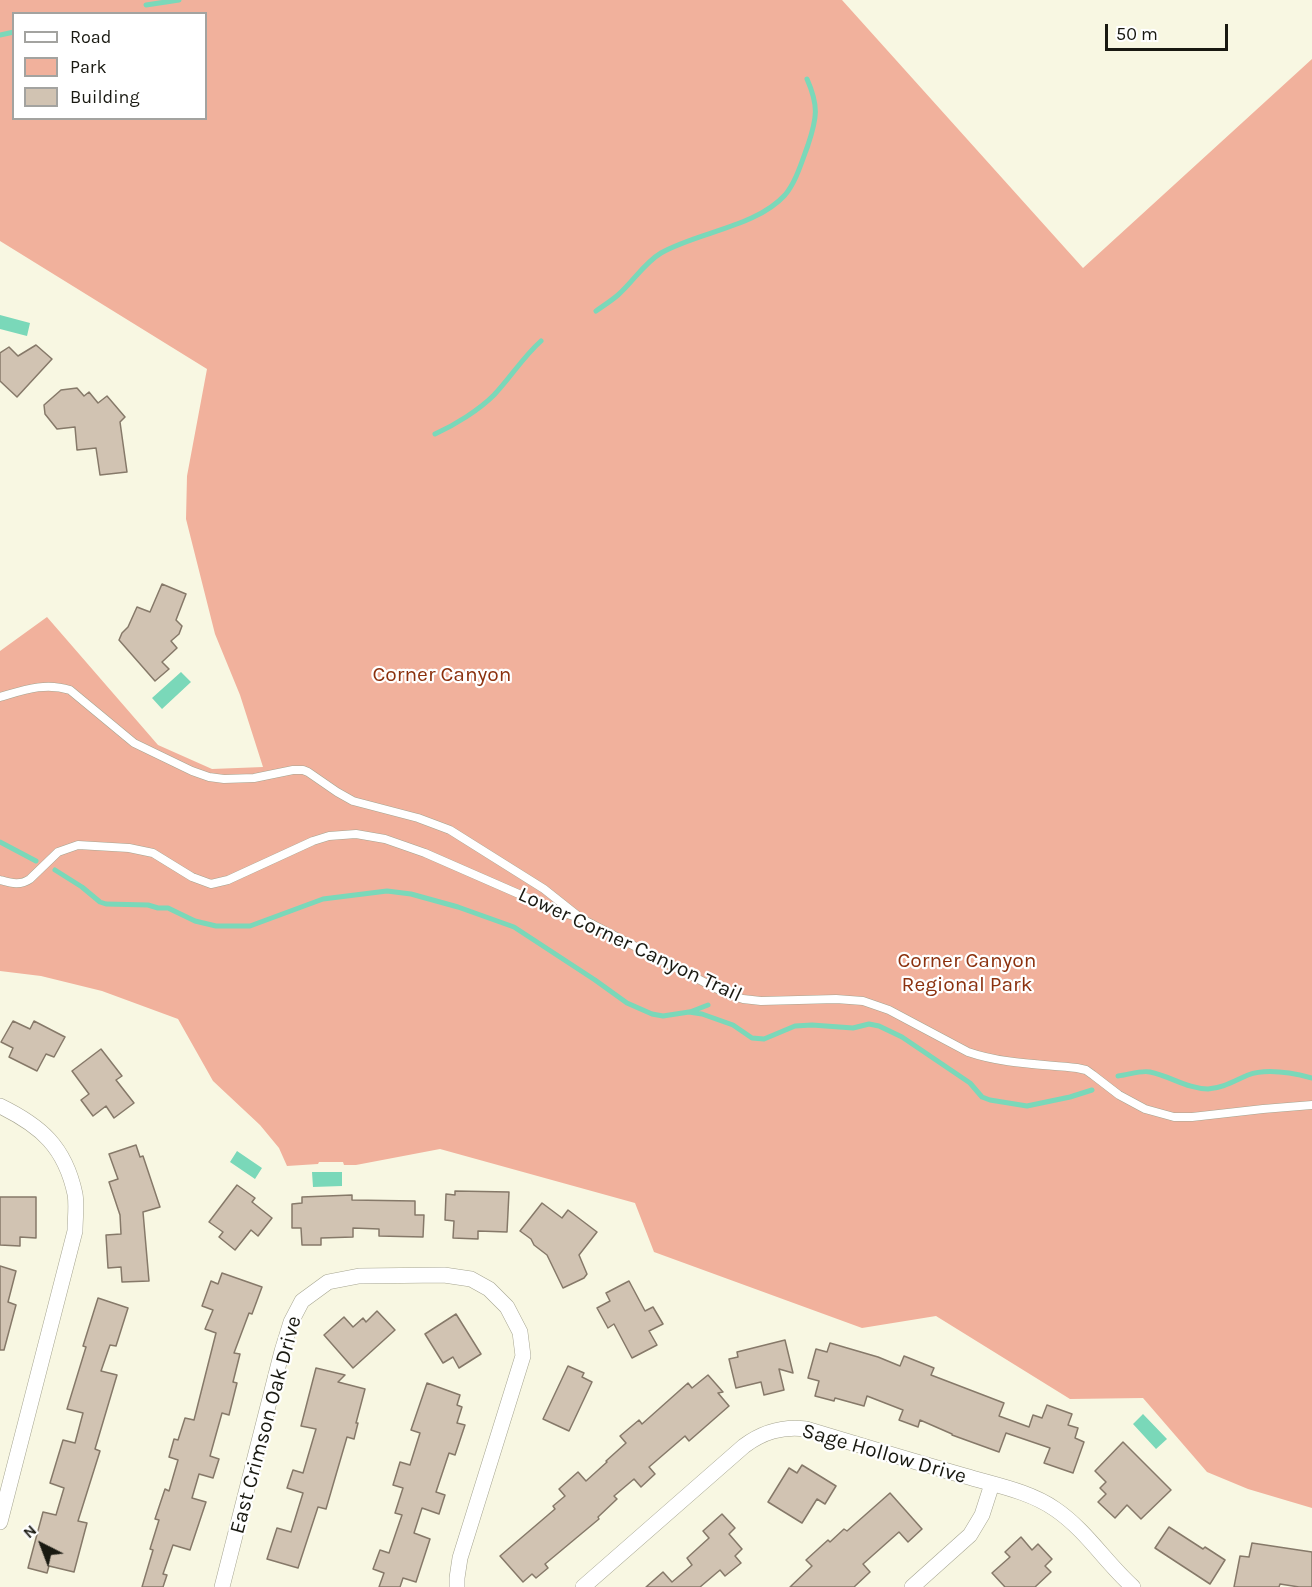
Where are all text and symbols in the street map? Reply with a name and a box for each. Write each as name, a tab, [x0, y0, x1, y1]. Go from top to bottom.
legend	[12, 12, 207, 120]
scale bar	[1108, 12, 1231, 50]
text: 50 m	[1116, 23, 1158, 45]
text: Road	[70, 26, 111, 48]
text: Park	[70, 56, 107, 78]
text: Building	[70, 86, 140, 108]
park label: Corner Canyon	[372, 662, 512, 688]
street label: Lower Corner Canyon Trail	[514, 882, 746, 1008]
park label: Corner Canyon Regional Park	[897, 948, 1037, 998]
street label: East Crimson Oak Drive	[225, 1313, 307, 1537]
street label: Sage Hollow Drive	[799, 1418, 969, 1490]
north arrow	[12, 1515, 72, 1575]
text: N	[19, 1520, 40, 1542]

